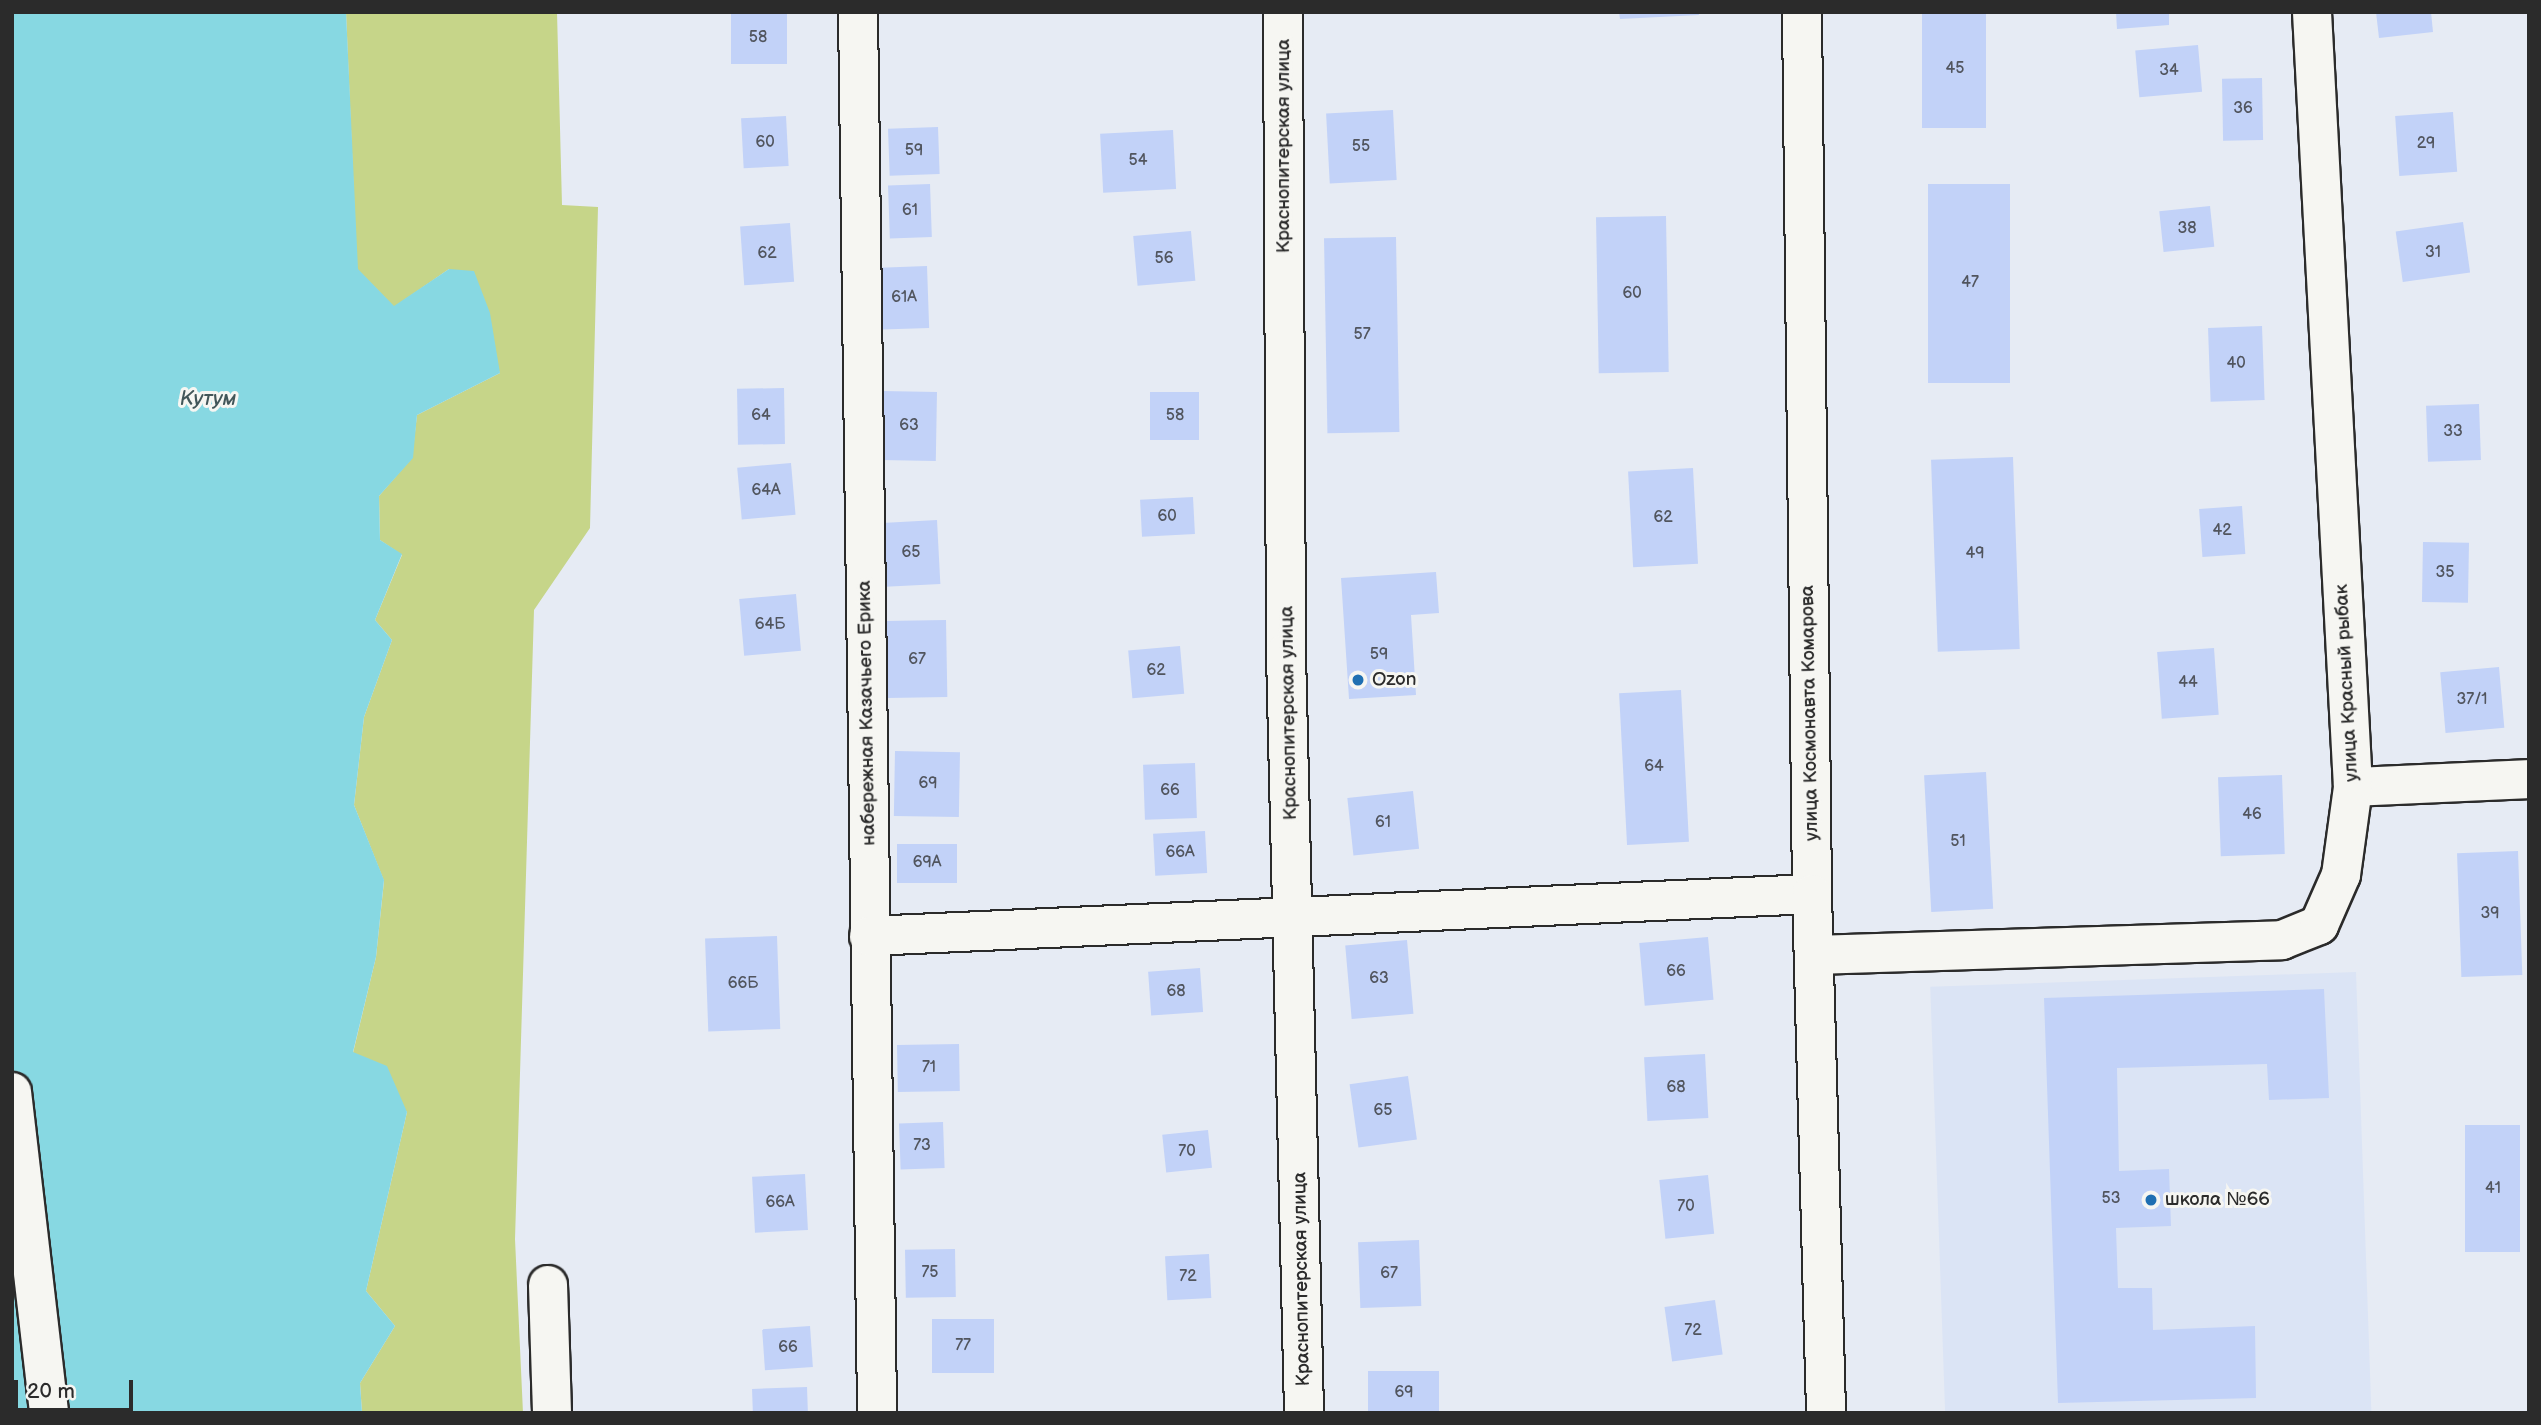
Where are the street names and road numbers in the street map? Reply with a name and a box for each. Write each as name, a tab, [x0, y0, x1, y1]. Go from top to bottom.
street label: Краснопитерская улица	[1273, 39, 1295, 253]
street label: набережная Казачьего Ерика	[853, 580, 881, 846]
street label: улица Красный рыбак	[2330, 584, 2364, 782]
street label: улица Космонавта Комарова	[1796, 585, 1824, 841]
street label: Краснопитерская улица	[1276, 606, 1302, 820]
street label: Краснопитерская улица	[1289, 1172, 1315, 1386]

